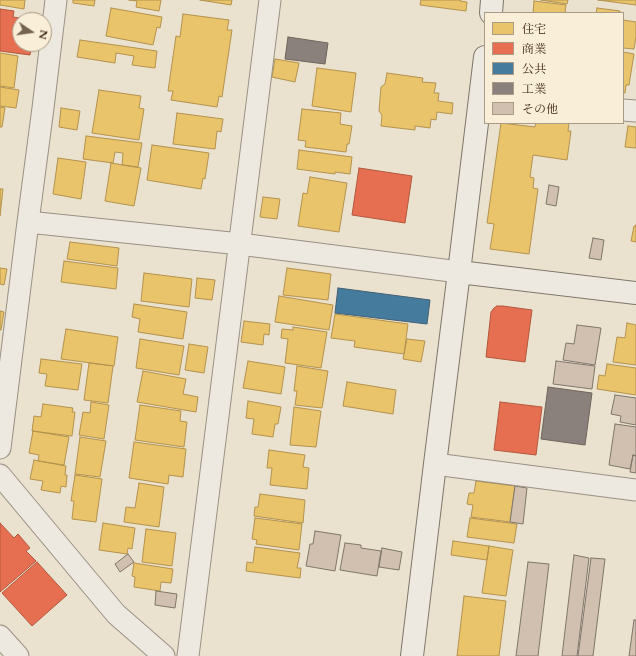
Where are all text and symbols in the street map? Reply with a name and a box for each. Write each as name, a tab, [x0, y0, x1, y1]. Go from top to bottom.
north arrow	[12, 12, 52, 52]
legend	[484, 12, 624, 124]
text: 住宅	[522, 21, 546, 37]
text: N	[35, 28, 52, 41]
text: 商業	[522, 41, 546, 57]
text: 公共	[522, 61, 546, 77]
text: 工業	[522, 81, 546, 97]
text: その他	[522, 101, 558, 117]

